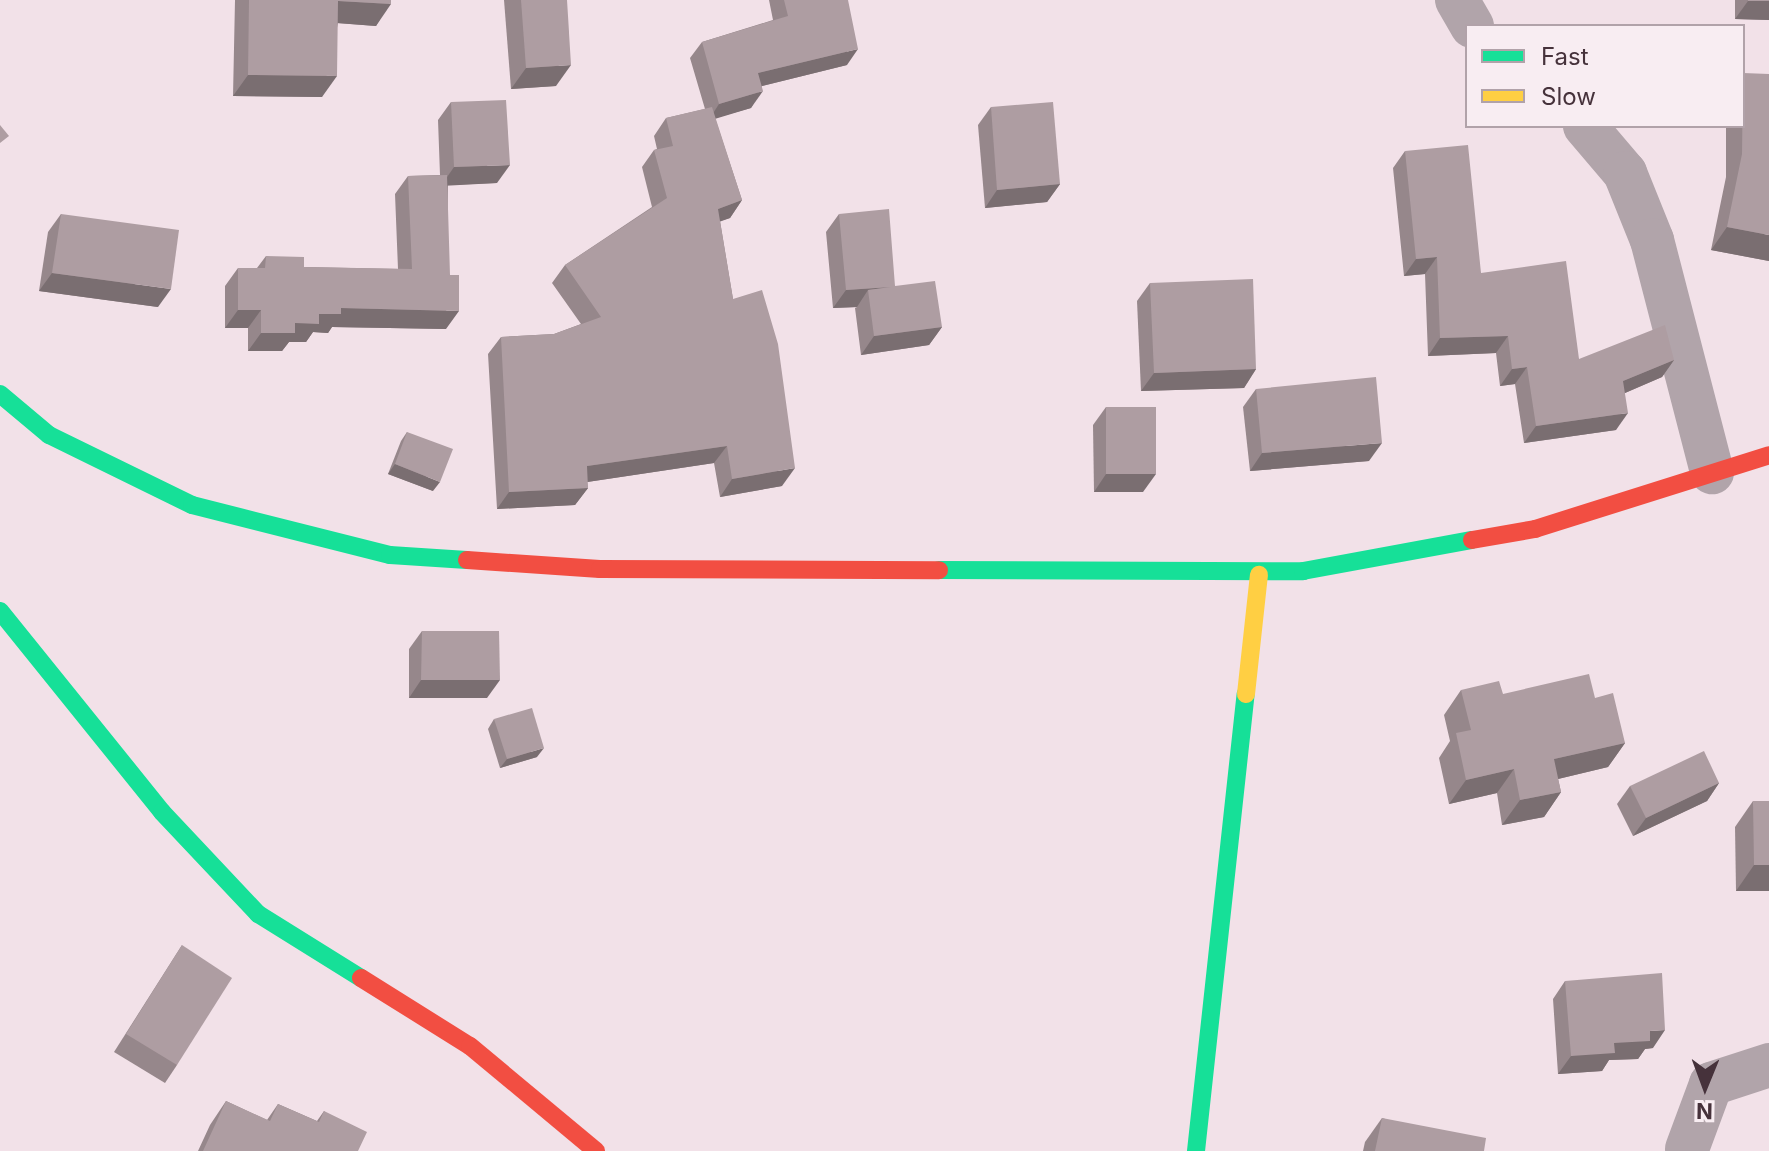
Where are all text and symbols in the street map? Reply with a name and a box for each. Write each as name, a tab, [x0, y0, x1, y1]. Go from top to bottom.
legend	[1465, 24, 1745, 128]
text: Fast	[1541, 42, 1589, 71]
text: Slow	[1541, 82, 1596, 111]
north arrow	[1665, 1047, 1745, 1127]
text: N	[1696, 1098, 1713, 1124]

